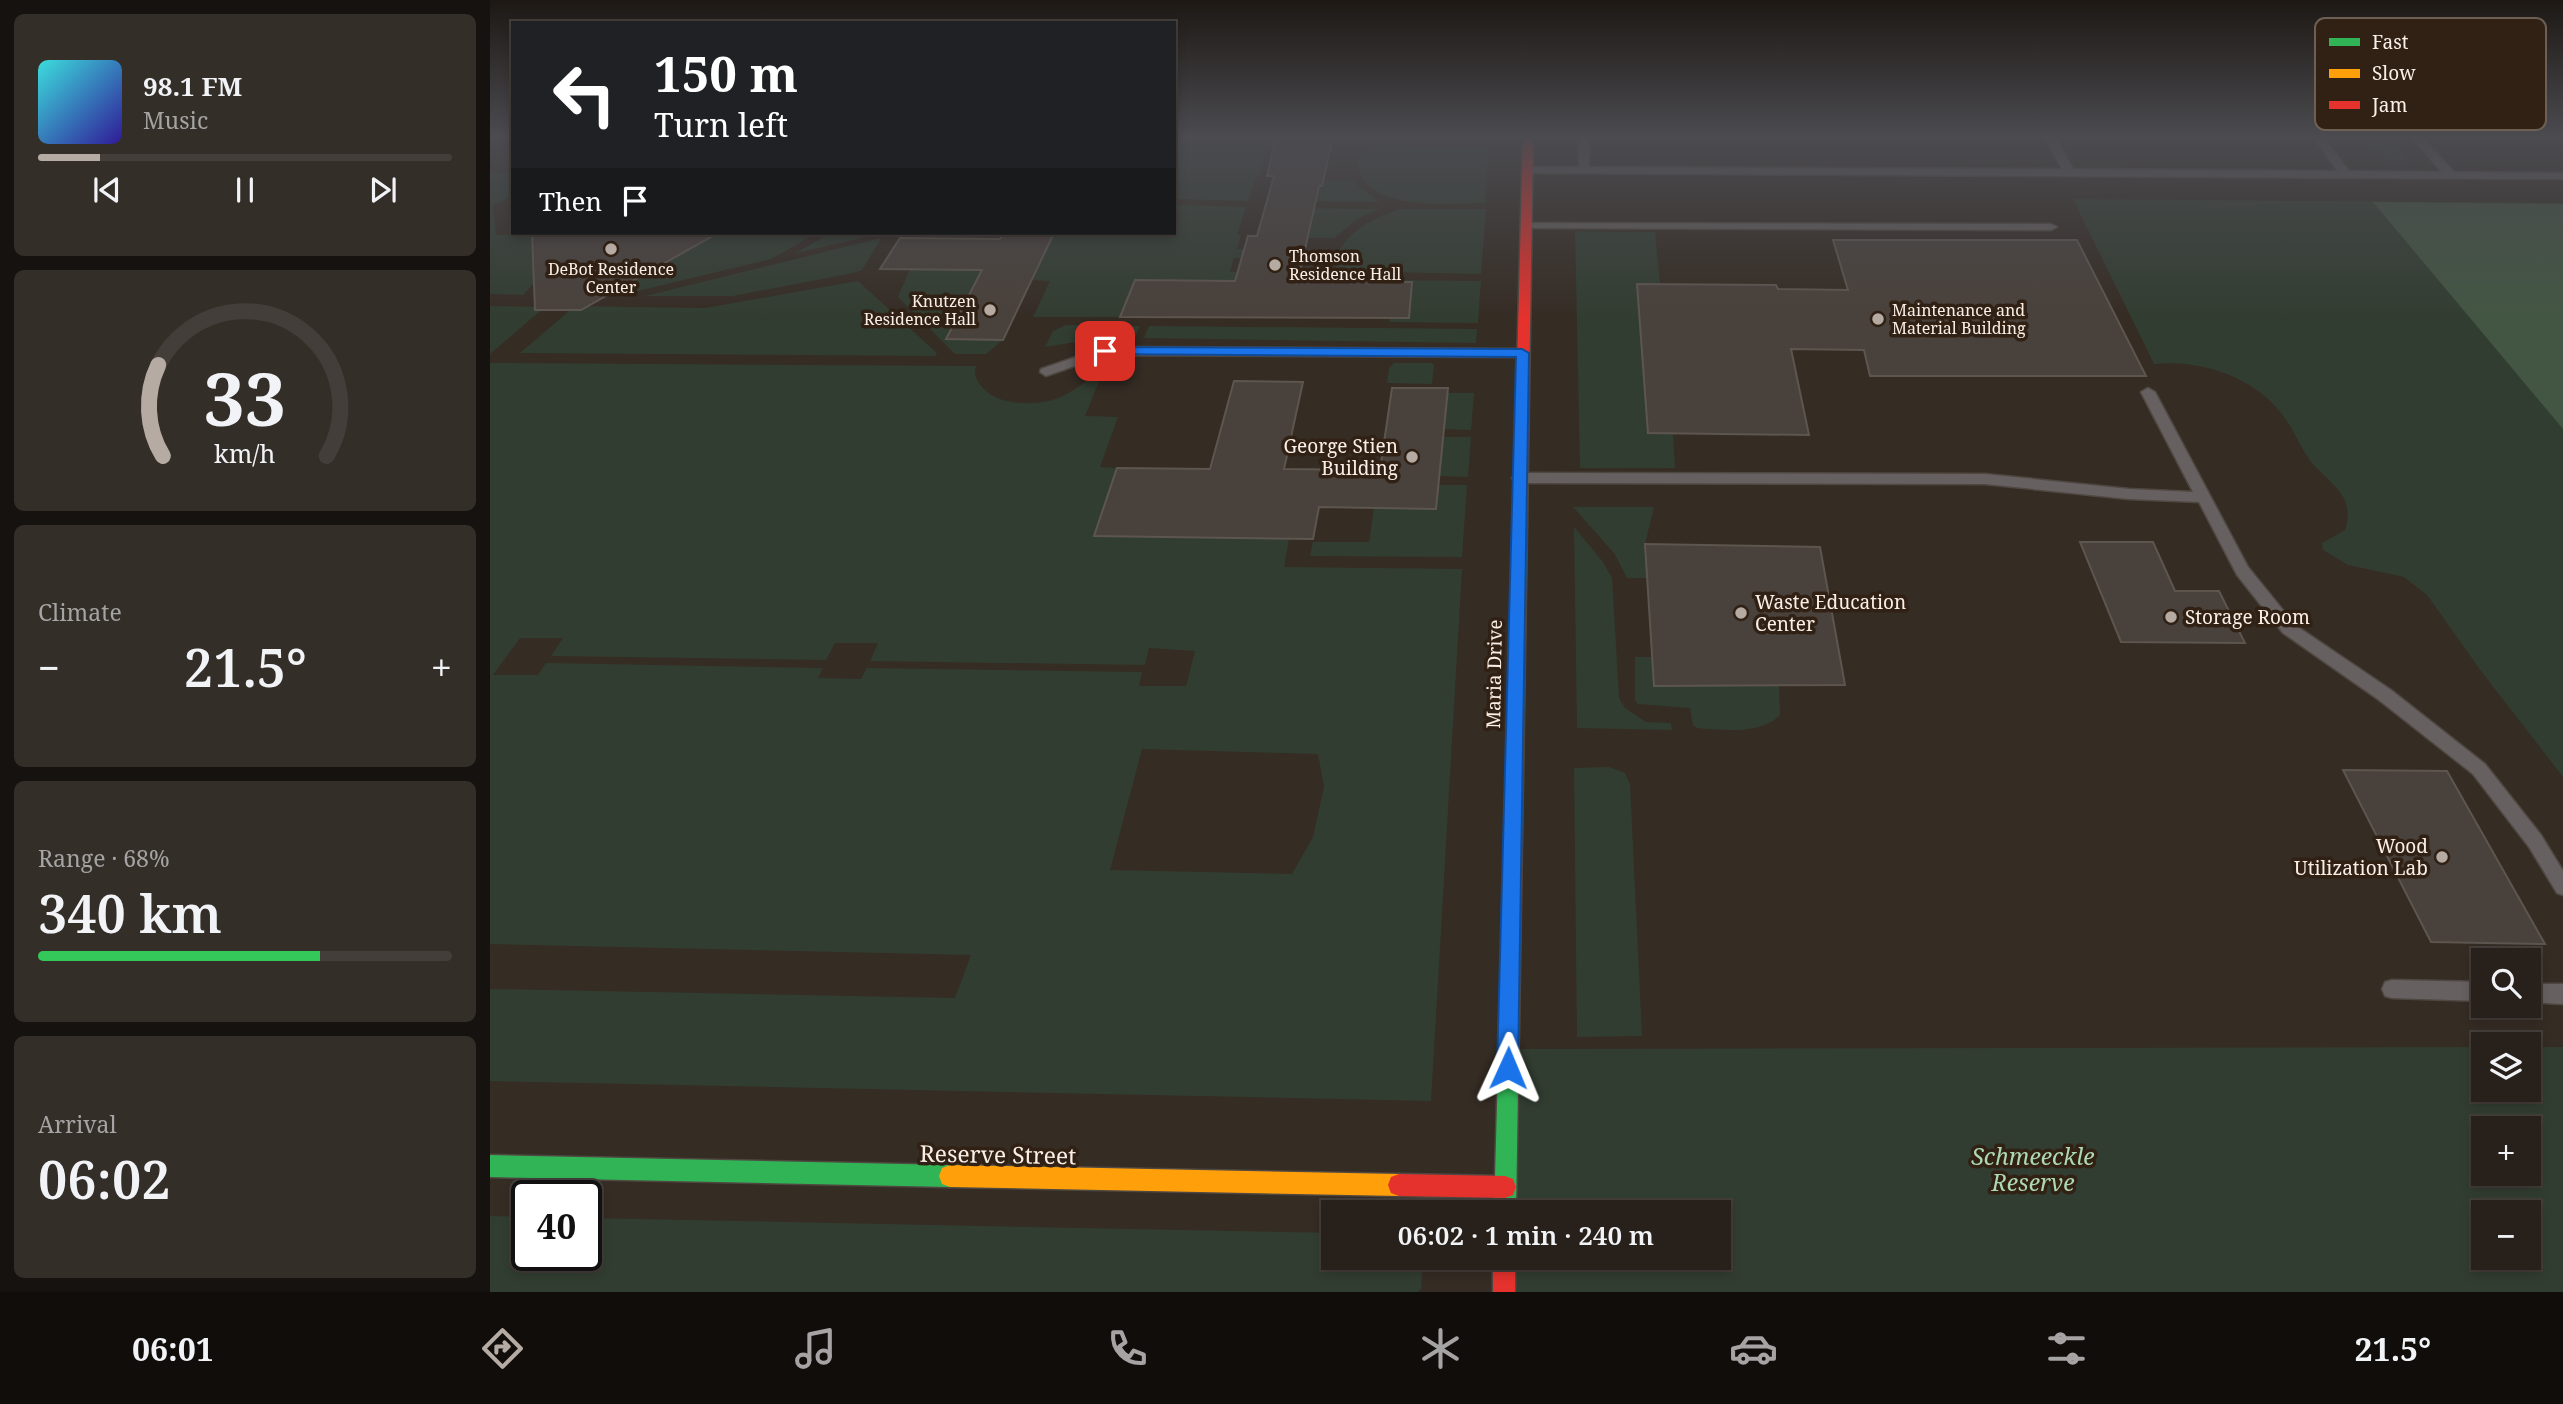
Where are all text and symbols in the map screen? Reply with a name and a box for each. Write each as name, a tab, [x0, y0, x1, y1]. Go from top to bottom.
legend	[2315, 18, 2546, 130]
text: Fast	[2372, 29, 2409, 55]
text: 150 m	[654, 40, 798, 106]
icon: left	[539, 49, 630, 140]
text: Slow	[2372, 60, 2416, 86]
text: 98.1 FM	[143, 68, 242, 104]
text: Jam	[2371, 92, 2407, 118]
text: Turn left	[654, 103, 788, 146]
text: Music	[143, 104, 208, 136]
icon: previous	[88, 171, 126, 209]
icon: pause	[226, 171, 264, 209]
icon: next	[364, 171, 402, 209]
icon: arrive	[616, 182, 654, 220]
text: Then	[539, 183, 602, 219]
marker: DeBot Residence Center	[603, 241, 619, 257]
place label: Thomson Residence Hall	[1289, 245, 1401, 285]
marker: Thomson Residence Hall	[1267, 257, 1283, 273]
place label: DeBot Residence Center	[548, 258, 674, 298]
place label: Knutzen Residence Hall	[864, 290, 976, 330]
place label: Maintenance and Material Building	[1892, 299, 2026, 339]
marker: Knutzen Residence Hall	[982, 302, 998, 318]
marker: Maintenance and Material Building	[1870, 311, 1886, 327]
pin	[1075, 321, 1135, 381]
icon: arrive	[1086, 332, 1124, 370]
text: 33	[204, 349, 286, 448]
place label: George Stien Building	[1284, 433, 1398, 481]
text: km/h	[214, 436, 276, 470]
marker: George Stien Building	[1404, 449, 1420, 465]
place label: Waste Education Center	[1755, 589, 1906, 637]
text: Climate	[38, 596, 122, 628]
place label: Storage Room	[2185, 604, 2310, 630]
marker: Waste Education Center	[1733, 605, 1749, 621]
marker: Storage Room	[2163, 609, 2179, 625]
street label: Maria Drive	[1480, 619, 1508, 729]
text: 21.5°	[184, 631, 307, 702]
text: −	[38, 641, 60, 693]
text: +	[431, 641, 452, 693]
place label: Wood Utilization Lab	[2294, 833, 2428, 881]
text: Range · 68%	[38, 842, 170, 874]
marker: Wood Utilization Lab	[2434, 849, 2450, 865]
text: 340 km	[38, 877, 222, 948]
map controls	[2471, 948, 2541, 1270]
button: search	[2471, 948, 2541, 1018]
position arrow	[1471, 1031, 1545, 1105]
button: layers	[2471, 1032, 2541, 1102]
text: Arrival	[38, 1108, 117, 1140]
button: +	[2471, 1116, 2541, 1186]
street label: Reserve Street	[919, 1137, 1077, 1171]
park label: Schmeeckle Reserve	[1971, 1140, 2095, 1198]
text: 06:02	[38, 1143, 171, 1214]
speed limit sign: 40	[511, 1180, 602, 1271]
button: −	[2471, 1200, 2541, 1270]
text: 06:02 · 1 min · 240 m	[1398, 1217, 1654, 1253]
icon: directions	[478, 1324, 527, 1373]
icon: music	[791, 1324, 840, 1373]
icon: phone	[1103, 1324, 1152, 1373]
icon: climate	[1416, 1324, 1465, 1373]
icon: car	[1729, 1324, 1778, 1373]
icon: filters	[2042, 1324, 2091, 1373]
text: 06:01	[132, 1327, 214, 1370]
text: 21.5°	[2355, 1327, 2431, 1370]

